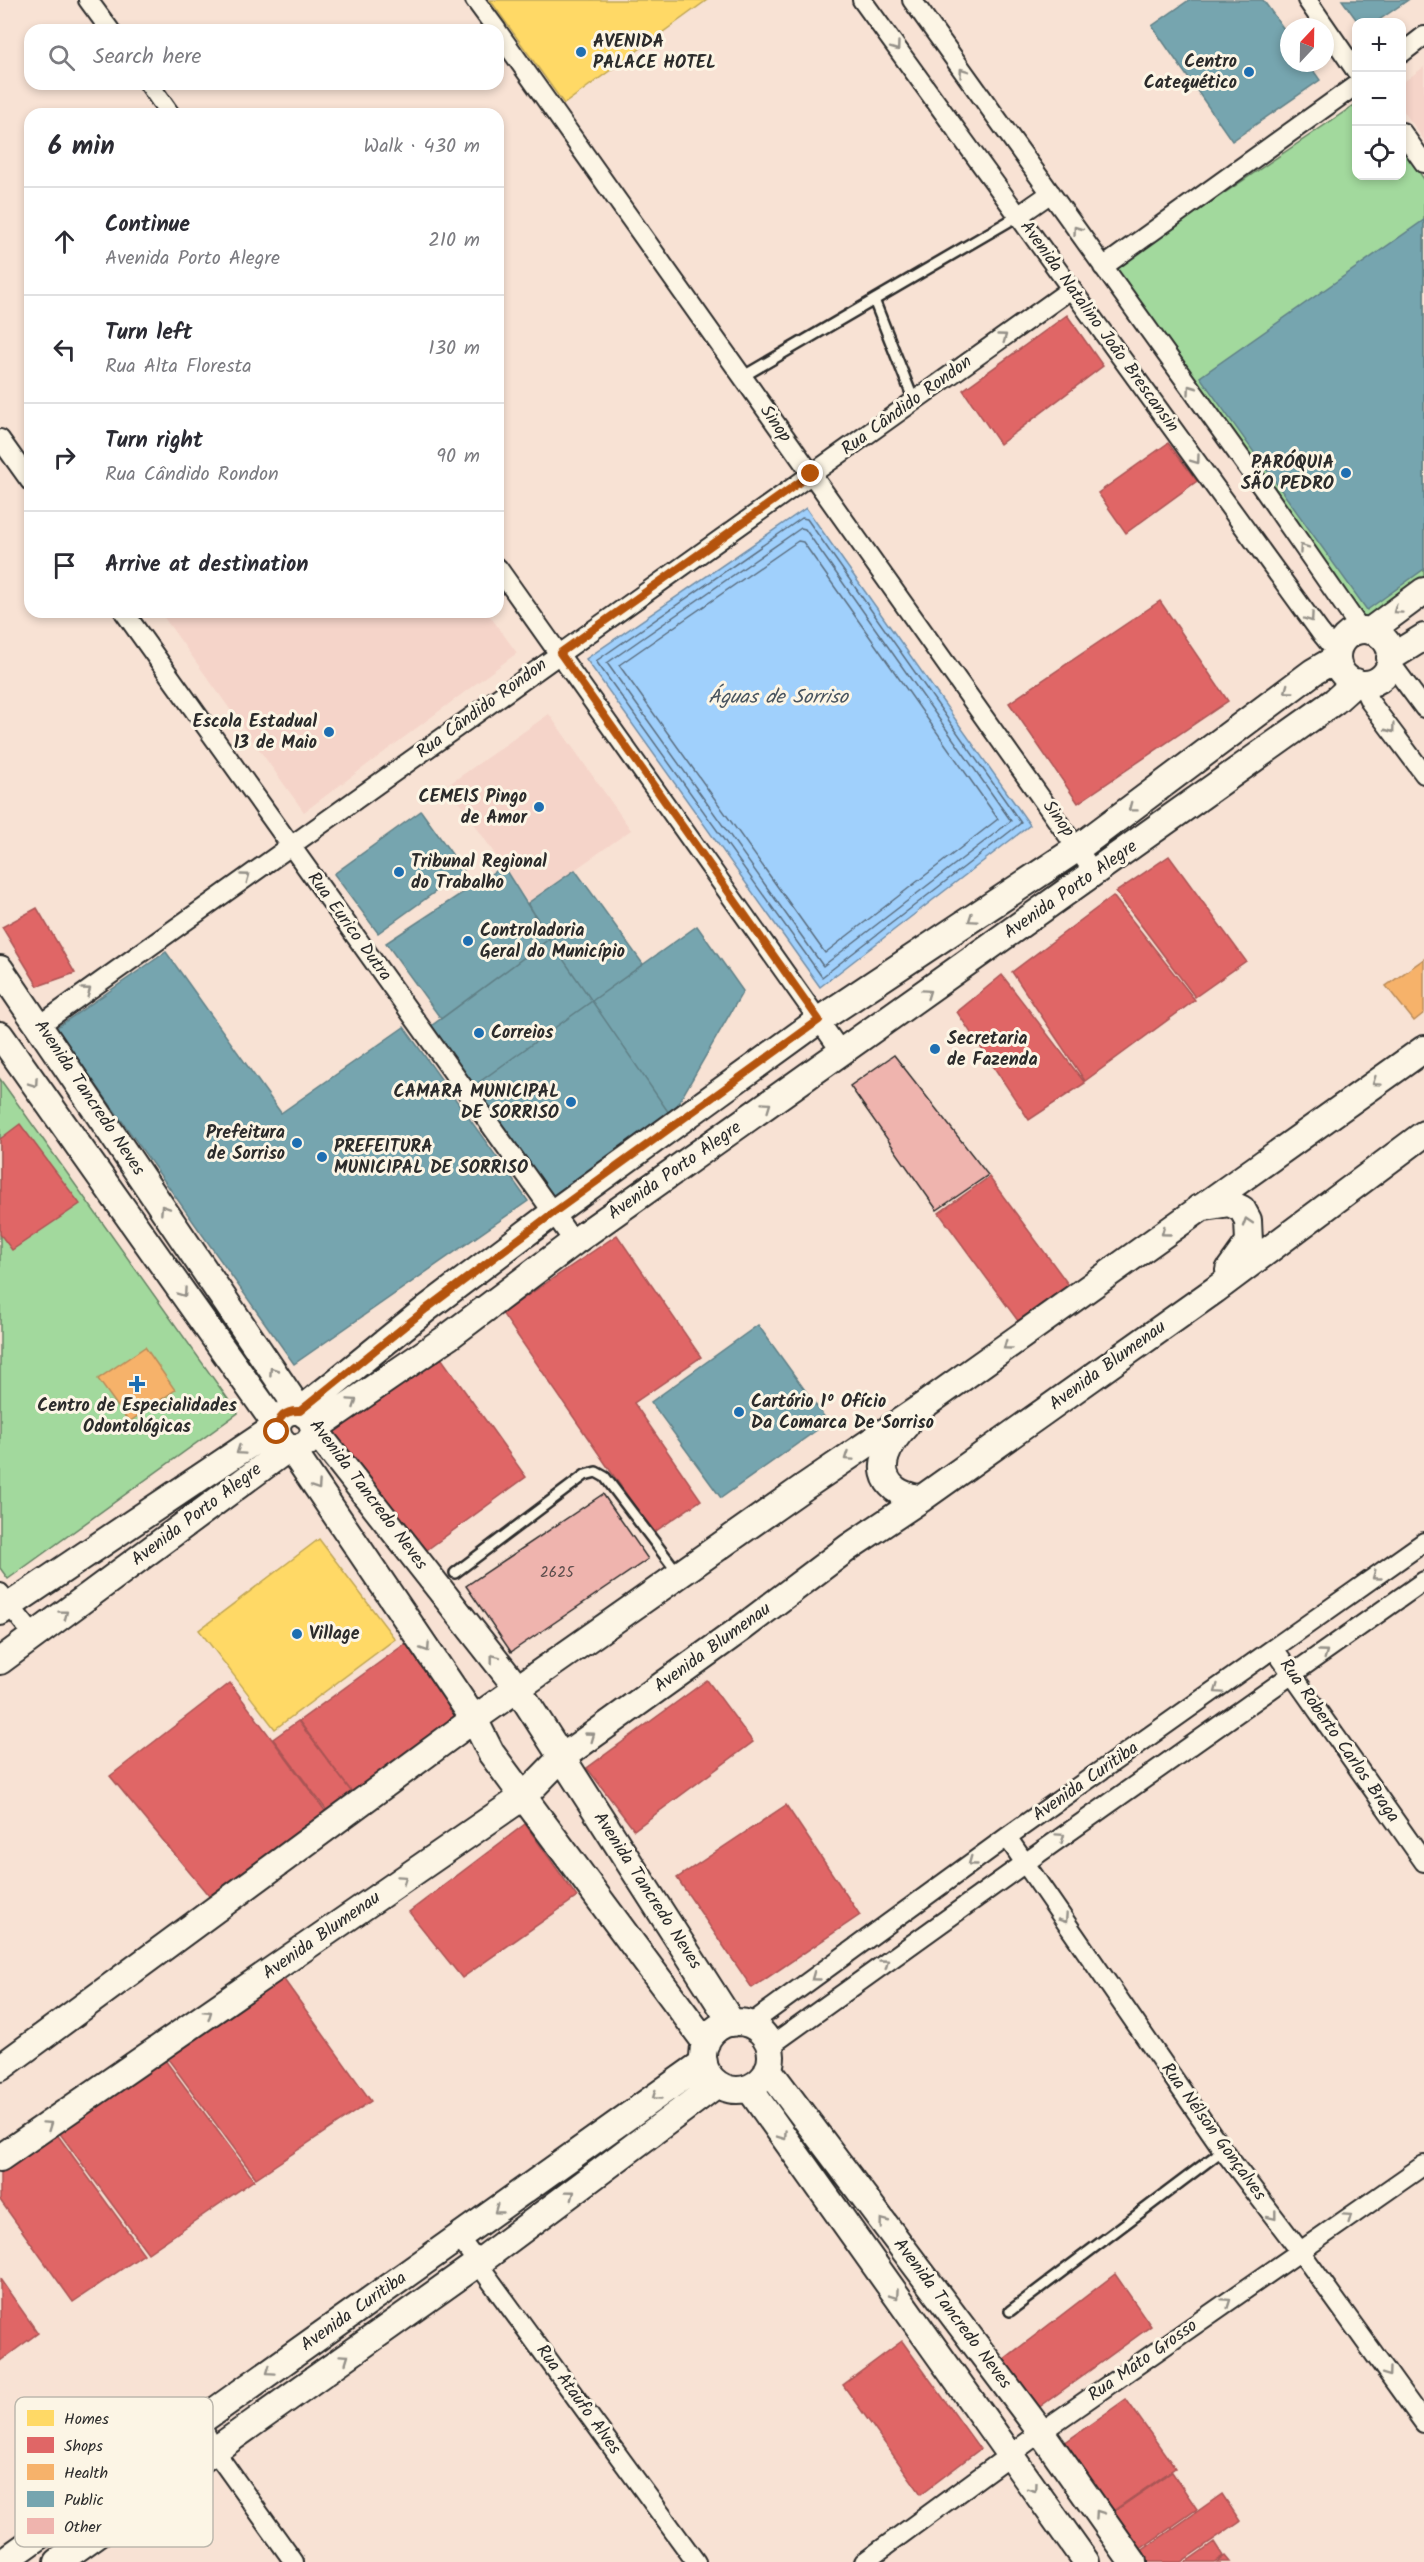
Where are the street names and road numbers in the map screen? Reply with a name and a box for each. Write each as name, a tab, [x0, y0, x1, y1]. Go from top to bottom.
street label: Avenida Natalino João Brescansin	[1012, 215, 1186, 439]
street label: Rua Cândido Rondon	[835, 348, 979, 464]
street label: Sinop	[752, 399, 799, 449]
street label: Rua Cândido Rondon	[410, 651, 554, 767]
street label: Sinop	[1034, 794, 1082, 844]
street label: Avenida Porto Alegre	[998, 833, 1144, 947]
street label: Rua Eurico Dutra	[299, 866, 399, 988]
street label: Avenida Tancredo Neves	[26, 1014, 152, 1182]
street label: Avenida Porto Alegre	[602, 1114, 748, 1228]
street label: Avenida Blumenau	[1043, 1313, 1173, 1419]
street label: Avenida Tancredo Neves	[301, 1413, 435, 1577]
street label: Avenida Porto Alegre	[125, 1456, 269, 1574]
street label: Avenida Blumenau	[648, 1595, 778, 1701]
street label: Rua Roberto Carlos Braga	[1271, 1653, 1407, 1829]
street label: Avenida Curitiba	[1027, 1735, 1145, 1829]
street label: Avenida Tancredo Neves	[585, 1806, 709, 1976]
street label: Avenida Blumenau	[257, 1884, 387, 1988]
street label: Rua Nélson Gonçalves	[1153, 2057, 1273, 2208]
street label: Avenida Tancredo Neves	[885, 2232, 1019, 2396]
street label: Avenida Curitiba	[295, 2265, 413, 2359]
street label: Rua Mato Grosso	[1082, 2312, 1204, 2410]
street label: Rua Ataufo Alves	[528, 2339, 628, 2462]

